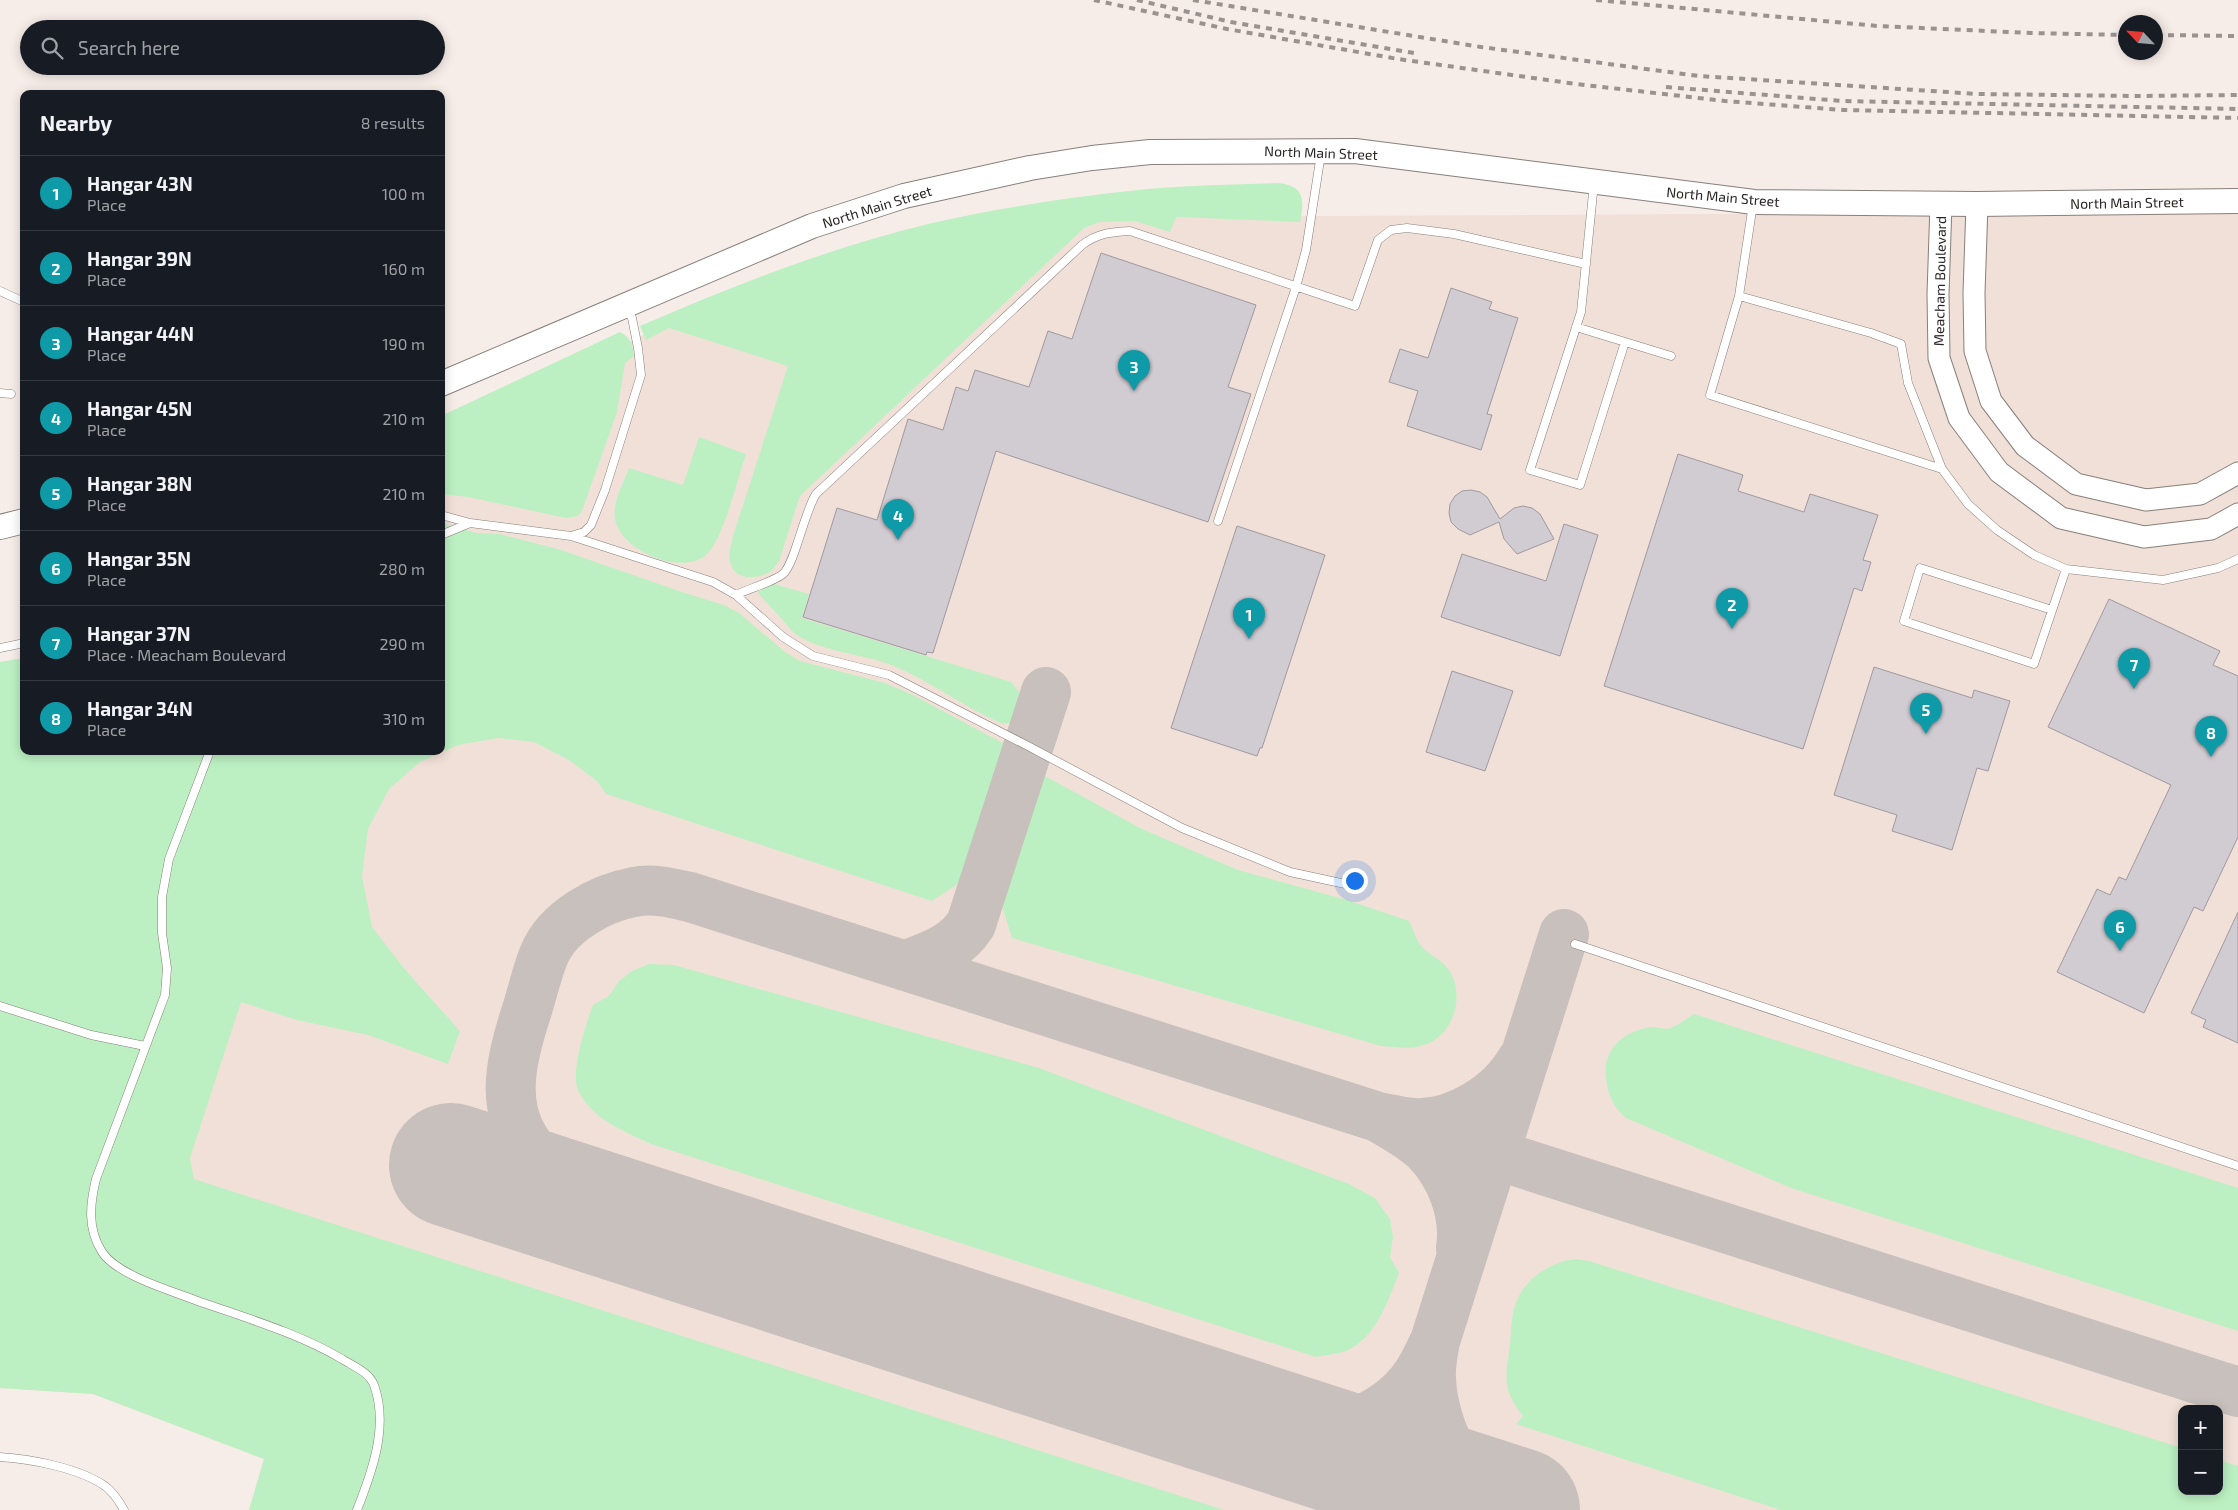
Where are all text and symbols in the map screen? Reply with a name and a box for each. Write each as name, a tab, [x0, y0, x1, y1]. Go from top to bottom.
north arrow	[2118, 15, 2163, 60]
search box	[20, 20, 445, 75]
icon: search	[38, 34, 66, 62]
text: Search here	[78, 36, 180, 59]
text: Nearby	[40, 110, 112, 135]
text: 8 results	[361, 113, 425, 132]
street label: North Main Street	[1264, 142, 1378, 163]
text: Hangar 43N	[87, 172, 193, 195]
street label: North Main Street	[820, 182, 934, 231]
street label: North Main Street	[1666, 183, 1780, 210]
text: 1	[53, 184, 59, 203]
text: 100 m	[382, 184, 425, 203]
street label: North Main Street	[2070, 193, 2184, 212]
text: Place	[87, 195, 126, 214]
street label: Meacham Boulevard	[1930, 216, 1949, 346]
text: Hangar 39N	[87, 247, 192, 270]
text: 2	[51, 259, 61, 278]
text: 160 m	[382, 259, 425, 278]
text: Place	[87, 270, 126, 289]
text: Hangar 44N	[87, 322, 194, 345]
text: 3	[51, 334, 61, 353]
text: 190 m	[382, 334, 425, 353]
text: Place	[87, 345, 126, 364]
pin: 3	[1118, 350, 1150, 391]
text: Hangar 45N	[87, 397, 192, 420]
text: 4	[51, 409, 61, 428]
text: 210 m	[382, 409, 425, 428]
text: Place	[87, 420, 126, 439]
text: Hangar 38N	[87, 472, 192, 495]
text: 5	[52, 484, 60, 503]
text: 210 m	[382, 484, 425, 503]
text: Place	[87, 495, 126, 514]
pin: 4	[882, 499, 914, 540]
text: Hangar 35N	[87, 547, 191, 570]
text: 6	[51, 559, 61, 578]
text: 280 m	[379, 559, 425, 578]
text: Place	[87, 570, 126, 589]
pin: 2	[1716, 588, 1748, 629]
pin: 1	[1233, 598, 1265, 639]
text: Hangar 37N	[87, 622, 191, 645]
text: 7	[52, 634, 60, 653]
text: 290 m	[380, 634, 425, 653]
text: Place · Meacham Boulevard	[87, 645, 286, 664]
pin: 7	[2118, 648, 2150, 689]
pin: 5	[1910, 693, 1942, 734]
text: Hangar 34N	[87, 697, 193, 720]
text: 8	[51, 709, 61, 728]
text: 310 m	[383, 709, 425, 728]
pin: 8	[2195, 716, 2227, 757]
text: Place	[87, 720, 126, 739]
your location	[1342, 868, 1368, 894]
pin: 6	[2104, 910, 2136, 951]
map controls	[2178, 1405, 2223, 1495]
button: +	[2178, 1405, 2223, 1450]
button: −	[2178, 1450, 2223, 1495]

